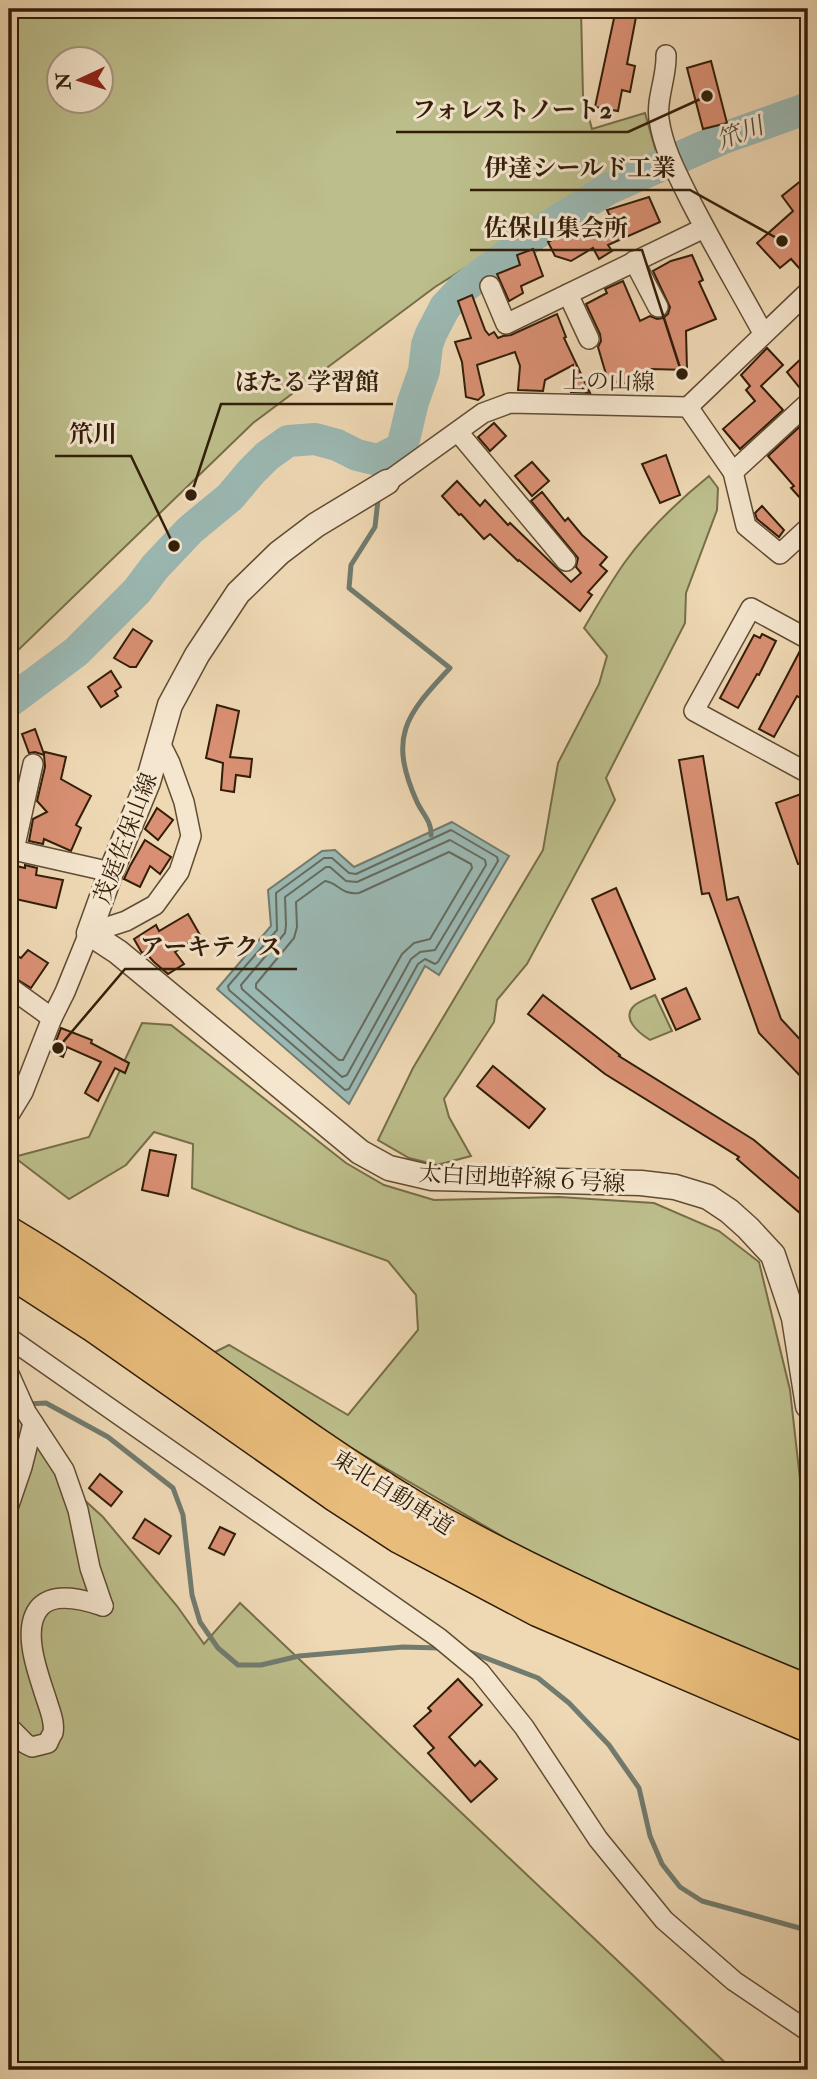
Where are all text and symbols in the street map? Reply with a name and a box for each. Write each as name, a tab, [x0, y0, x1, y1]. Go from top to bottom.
north arrow	[46, 46, 116, 116]
text: N	[51, 71, 77, 91]
callout: フォレストノート2	[396, 87, 628, 132]
text: フォレストノート2	[412, 95, 612, 126]
water label: 笊川	[712, 109, 771, 157]
callout: 伊達シールド工業	[470, 145, 690, 190]
text: 伊達シールド工業	[484, 153, 676, 184]
callout: 佐保山集会所	[470, 205, 642, 250]
text: 佐保山集会所	[484, 213, 628, 244]
callout: ほたる学習館	[221, 359, 393, 404]
street label: 上の山線	[563, 366, 655, 397]
text: ほたる学習館	[235, 367, 379, 398]
callout: 笊川	[55, 411, 131, 456]
text: 笊川	[69, 419, 117, 450]
street label: 茂庭佐保山線	[87, 769, 164, 908]
callout: アーキテクス	[125, 924, 297, 969]
text: アーキテクス	[140, 932, 282, 963]
street label: 太白団地幹線６号線	[418, 1159, 626, 1198]
street label: 東北自動車道	[327, 1444, 459, 1541]

